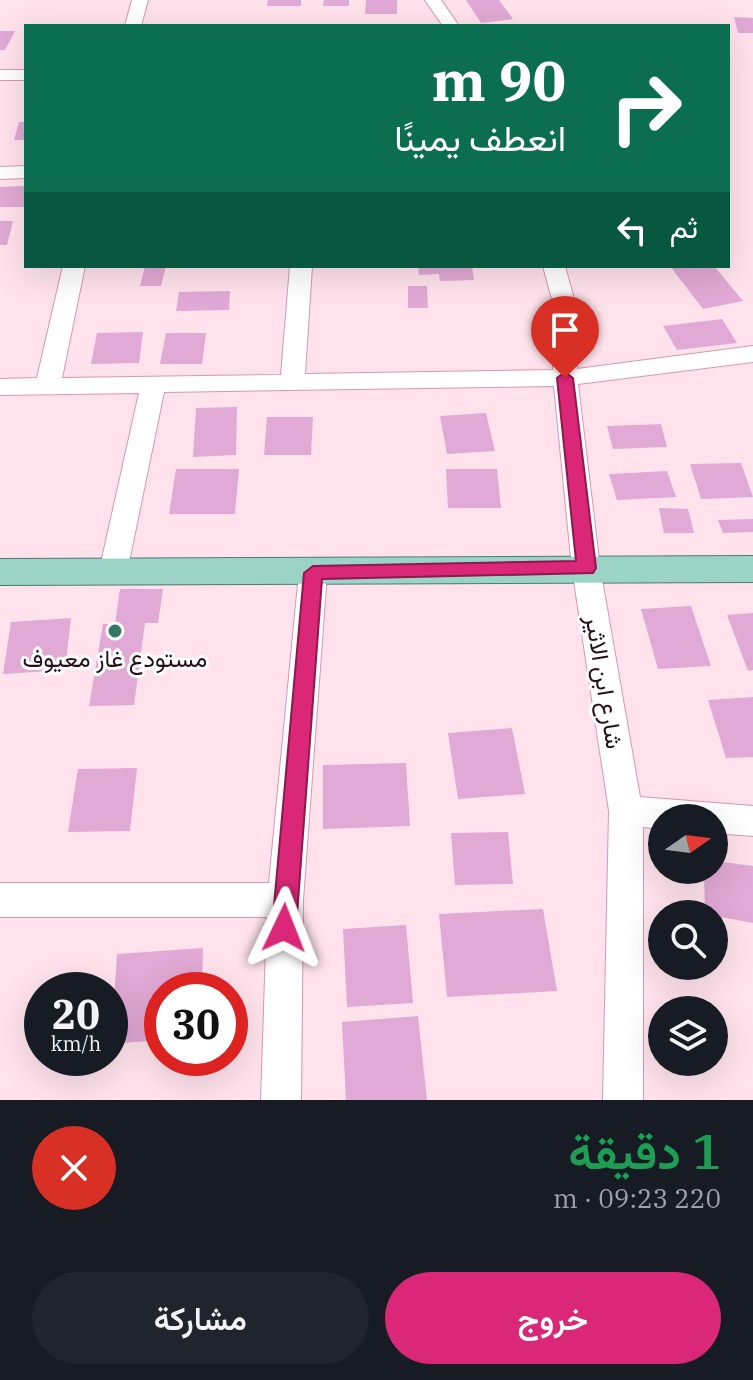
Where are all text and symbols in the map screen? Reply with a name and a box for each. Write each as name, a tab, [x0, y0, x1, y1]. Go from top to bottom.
text: 90 m	[431, 44, 566, 116]
icon: right	[594, 56, 698, 160]
text: انعطف يمينًا	[394, 114, 566, 161]
text: ثم	[670, 207, 698, 246]
icon: left	[610, 208, 654, 252]
pin	[531, 296, 599, 378]
icon: arrive	[543, 308, 587, 352]
street label: شارع ابن الاثير	[578, 612, 631, 751]
marker: مستودع غاز معيوف	[106, 622, 124, 640]
place label: مستودع غاز معيوف	[23, 642, 207, 675]
north arrow	[648, 804, 728, 884]
map controls	[648, 804, 728, 1076]
position arrow	[242, 886, 326, 970]
button: search	[648, 900, 728, 980]
speed limit sign: 30	[144, 972, 248, 1076]
text: 20	[52, 988, 100, 1040]
button: layers	[648, 996, 728, 1076]
text: km/h	[51, 1030, 101, 1057]
text: 1 دقيقة	[568, 1120, 721, 1182]
button: close	[32, 1126, 116, 1210]
text: 220 m · 09:23	[553, 1181, 721, 1215]
button: مشاركة	[32, 1272, 369, 1364]
button: خروج	[385, 1272, 721, 1364]

